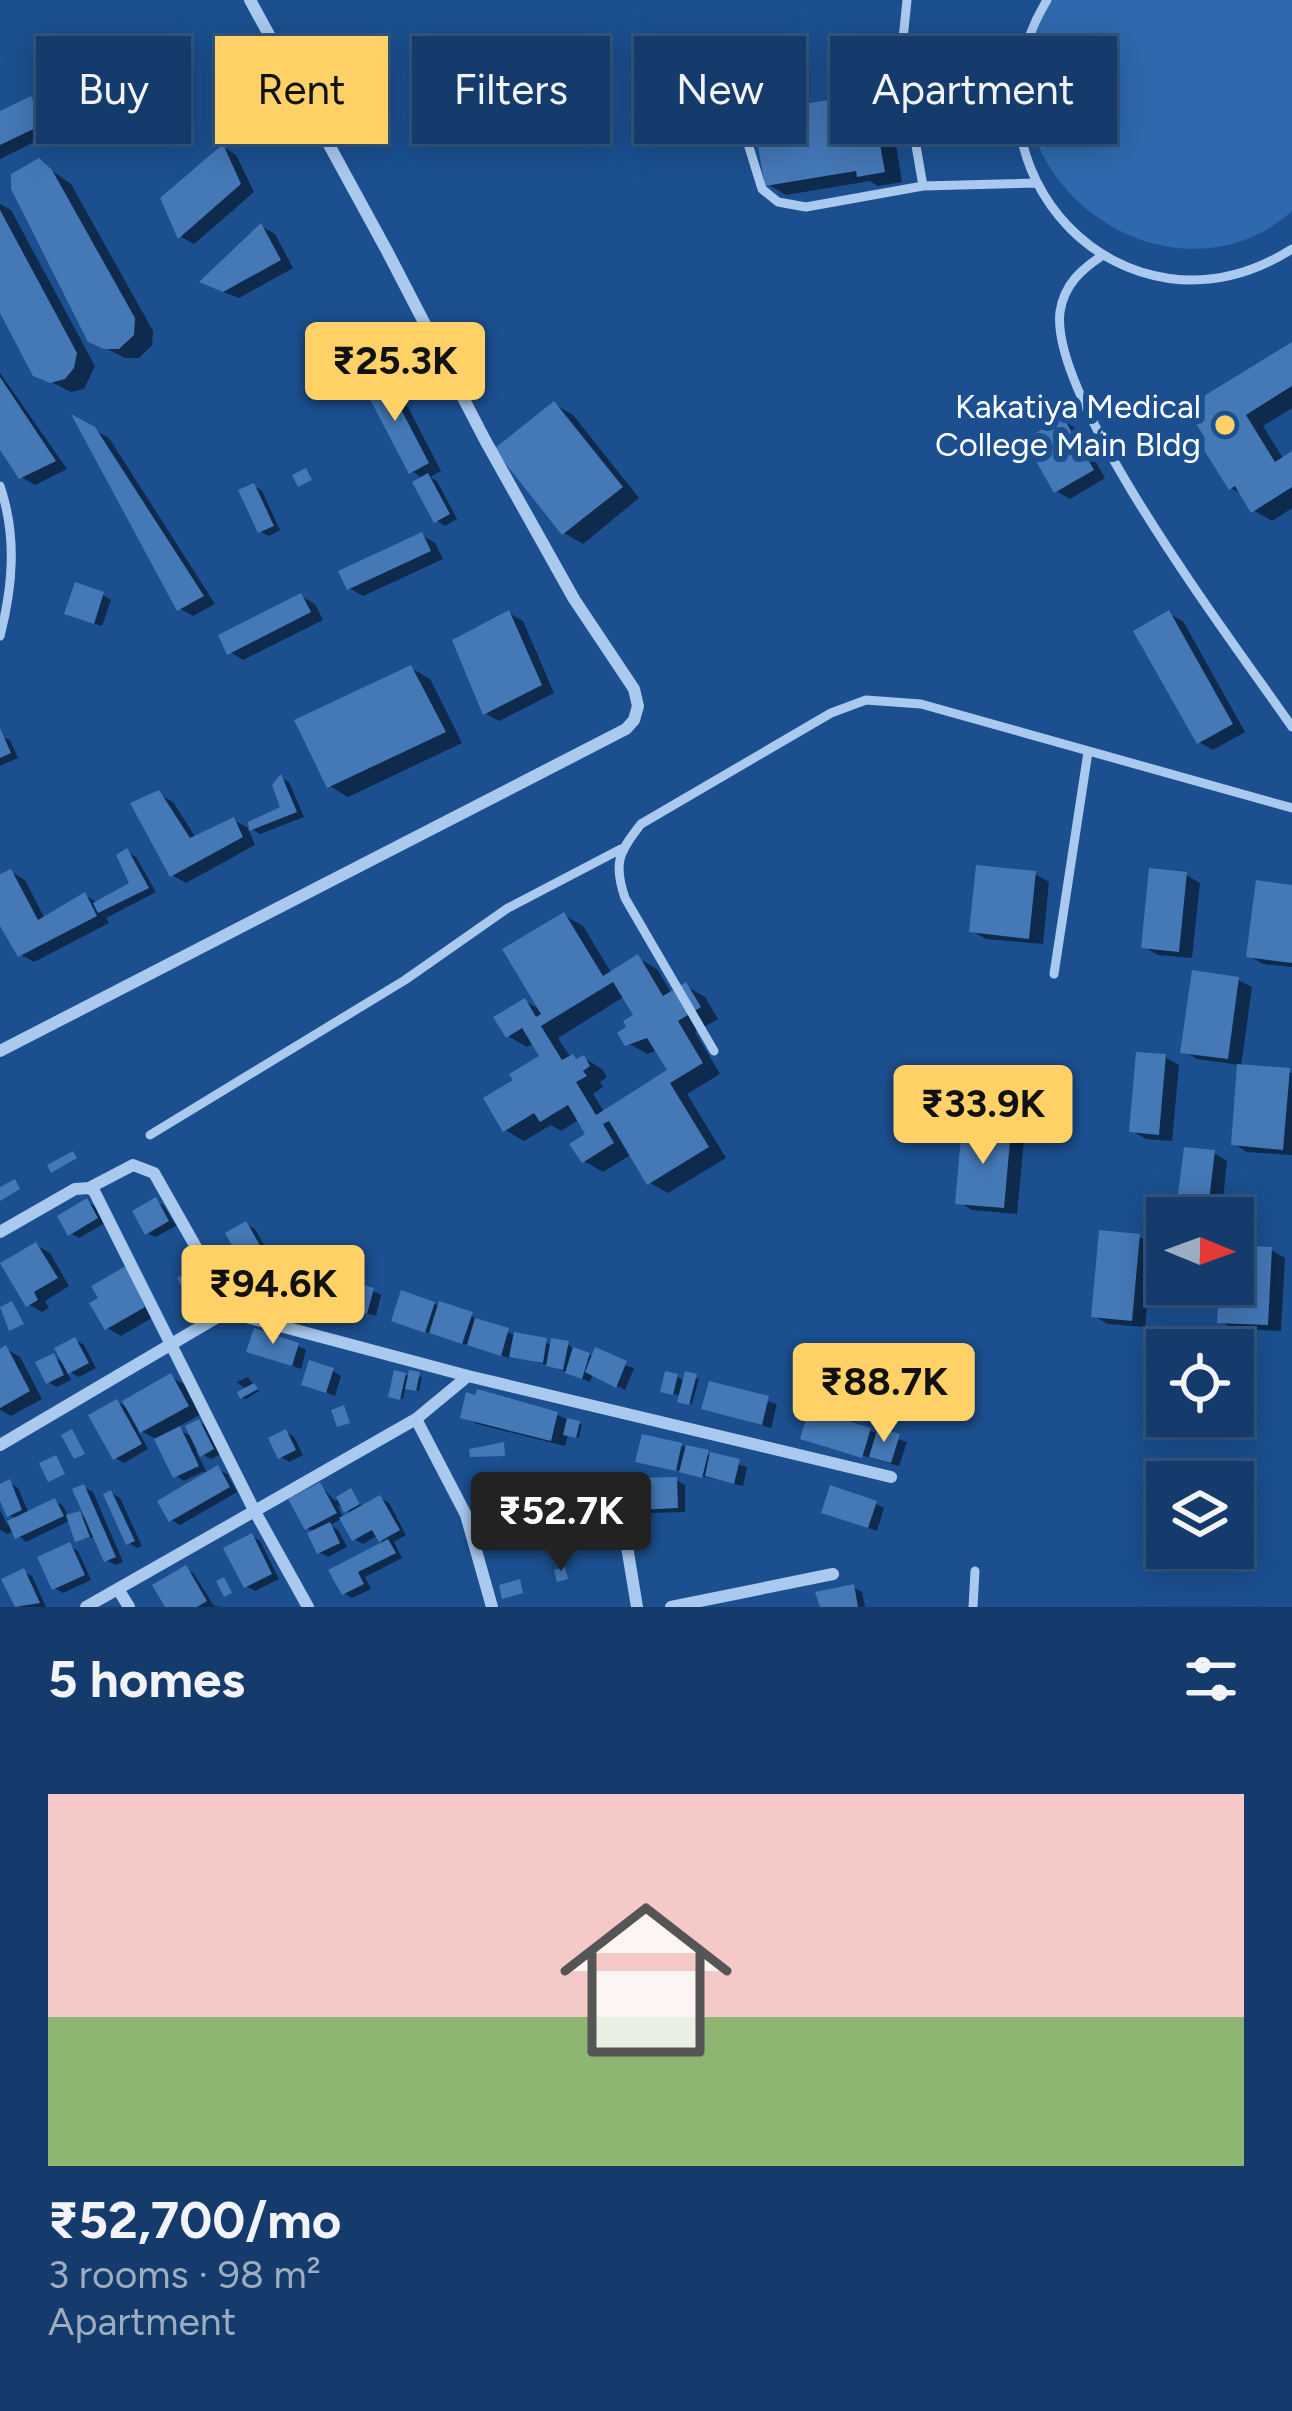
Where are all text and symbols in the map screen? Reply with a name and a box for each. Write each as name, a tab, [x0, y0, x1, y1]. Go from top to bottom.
chip: Buy	[36, 36, 191, 144]
chip: Rent	[215, 36, 388, 144]
chip: Filters	[412, 36, 610, 144]
chip: New	[634, 36, 806, 144]
chip: Apartment	[830, 36, 1117, 144]
pin: ₹25.3K	[297, 322, 493, 424]
text: ₹25.3K	[332, 337, 458, 384]
place label: Kakatiya Medical College Main Bldg	[935, 387, 1201, 464]
marker: Kakatiya Medical College Main Bldg	[1212, 412, 1238, 438]
pin: ₹33.9K	[885, 1065, 1081, 1167]
text: ₹33.9K	[920, 1080, 1046, 1127]
north arrow	[1146, 1197, 1254, 1305]
map controls	[1146, 1197, 1254, 1569]
pin: ₹94.6K	[175, 1245, 371, 1347]
text: ₹94.6K	[209, 1260, 337, 1307]
button: locate	[1146, 1329, 1254, 1437]
pin: ₹88.7K	[786, 1343, 982, 1445]
text: ₹88.7K	[820, 1358, 948, 1405]
button: layers	[1146, 1461, 1254, 1569]
pin: ₹52.7K	[463, 1472, 659, 1574]
text: ₹52.7K	[498, 1487, 624, 1534]
icon: filters	[1178, 1646, 1244, 1712]
text: 5 homes	[48, 1649, 245, 1710]
icon: home	[538, 1872, 754, 2088]
text: ₹52,700/mo	[48, 2190, 341, 2251]
text: 3 rooms · 98 m²	[48, 2251, 321, 2298]
text: Apartment	[48, 2298, 236, 2345]

